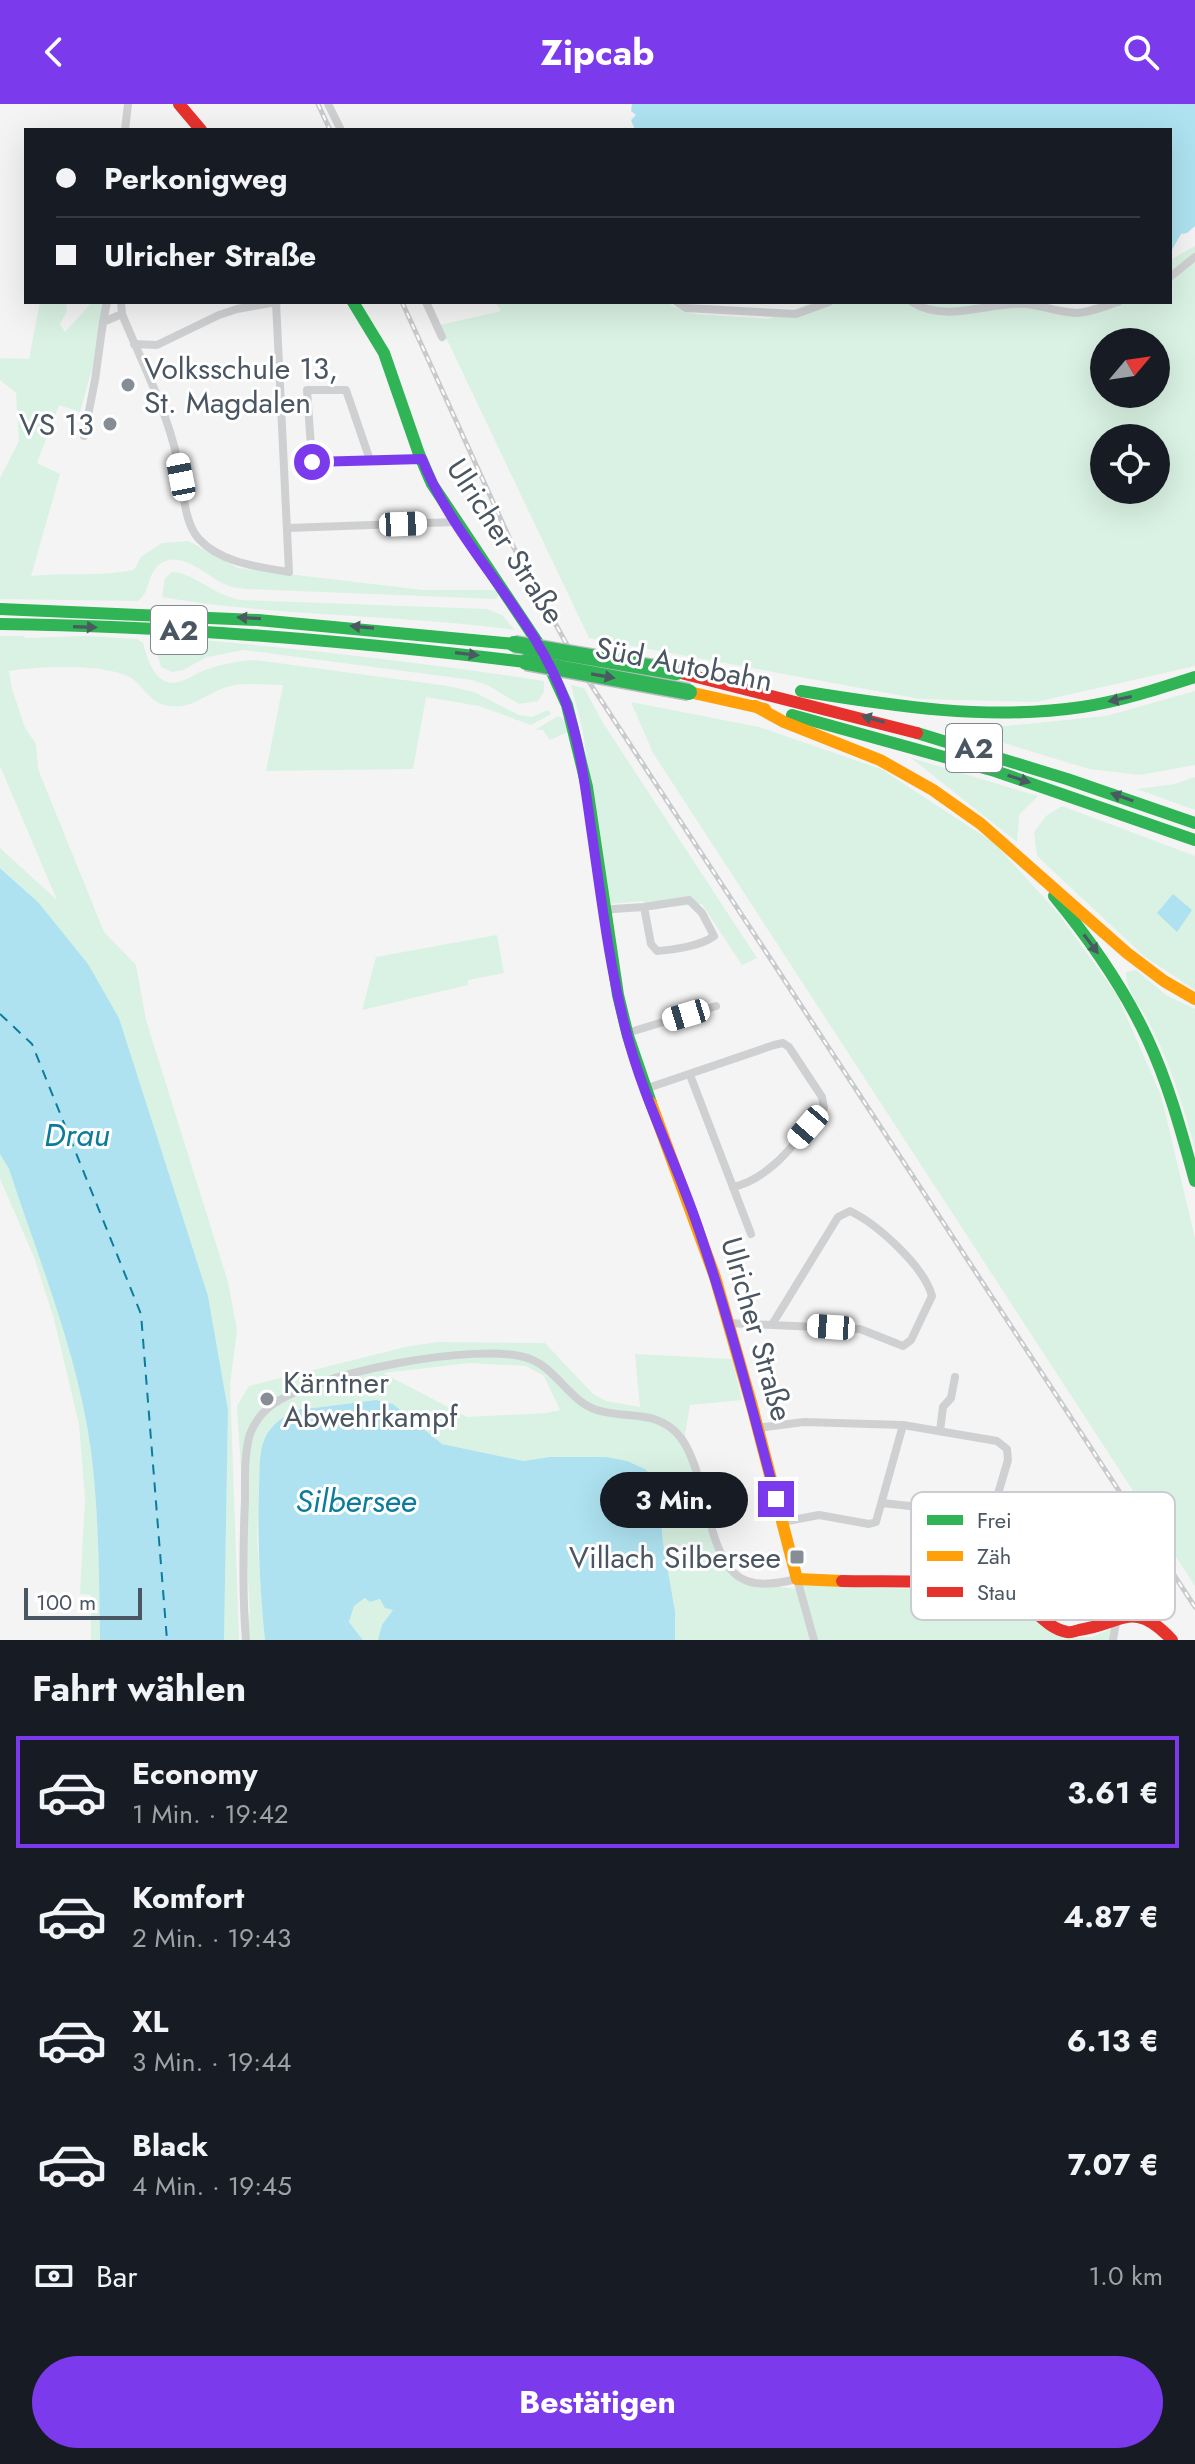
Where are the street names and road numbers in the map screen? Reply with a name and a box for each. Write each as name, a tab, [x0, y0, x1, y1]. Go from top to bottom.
street label: Ulricher Straße	[436, 450, 576, 632]
road number: A2	[151, 606, 207, 654]
street label: Süd Autobahn	[592, 626, 776, 702]
road number: A2	[946, 724, 1002, 772]
street label: Ulricher Straße	[710, 1232, 804, 1426]

